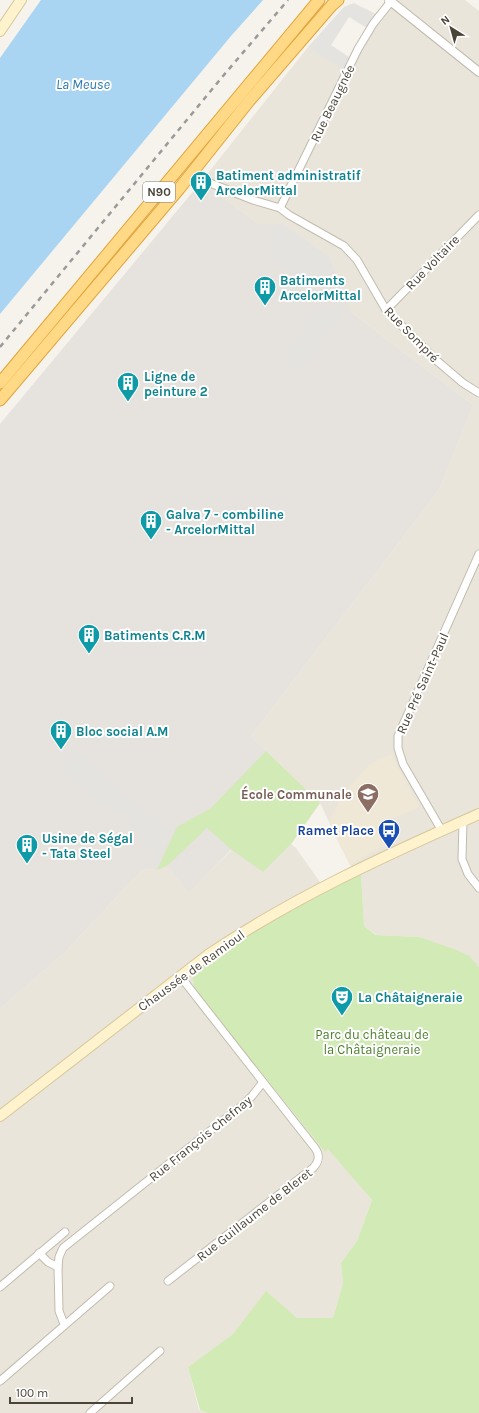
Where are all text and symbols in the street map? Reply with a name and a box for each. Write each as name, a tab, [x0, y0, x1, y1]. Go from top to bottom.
north arrow	[431, 8, 471, 48]
text: N	[438, 13, 452, 28]
street label: Rue Beaugnée	[307, 62, 358, 144]
water label: La Meuse	[56, 76, 110, 93]
place label: Batiment administratif ArcelorMittal	[216, 168, 361, 198]
building icon: Batiment administratif ArcelorMittal	[188, 169, 214, 202]
road number: N90	[143, 182, 175, 202]
street label: Rue Voltaire	[402, 232, 462, 293]
place label: Batiments ArcelorMittal	[280, 273, 361, 303]
building icon: Batiments ArcelorMittal	[252, 274, 278, 307]
street label: Rue Sompré	[381, 303, 442, 366]
place label: Ligne de peinture 2	[144, 369, 208, 399]
building icon: Ligne de peinture 2	[115, 370, 141, 403]
place label: Galva 7 - combiline - ArcelorMittal	[166, 507, 284, 537]
building icon: Galva 7 - combiline - ArcelorMittal	[138, 508, 164, 541]
building icon: Batiments C.R.M	[76, 622, 102, 655]
place label: Batiments C.R.M	[104, 628, 206, 643]
street label: Rue Pré Saint-Paul	[393, 630, 452, 736]
building icon: Bloc social A.M	[48, 718, 74, 751]
place label: Bloc social A.M	[76, 724, 168, 739]
school or university icon: École Communale	[355, 781, 381, 814]
place label: École Communale	[241, 785, 352, 802]
bus stop icon: Ramet Place	[376, 817, 402, 850]
place label: Ramet Place	[298, 823, 374, 838]
place label: Usine de Ségal - Tata Steel	[42, 831, 133, 861]
building icon: Usine de Ségal - Tata Steel	[14, 832, 40, 865]
street label: Chaussée de Ramioul	[135, 927, 248, 1014]
theatre icon: La Châtaigneraie	[329, 984, 355, 1017]
place label: La Châtaigneraie	[358, 990, 463, 1005]
park label: Parc du château de la Châtaigneraie	[315, 1027, 429, 1057]
street label: Rue François Chefnay	[146, 1092, 255, 1184]
street label: Rue Guillaume de Bleret	[194, 1165, 315, 1264]
scale bar	[10, 1379, 132, 1405]
text: 100 m	[16, 1386, 48, 1400]

